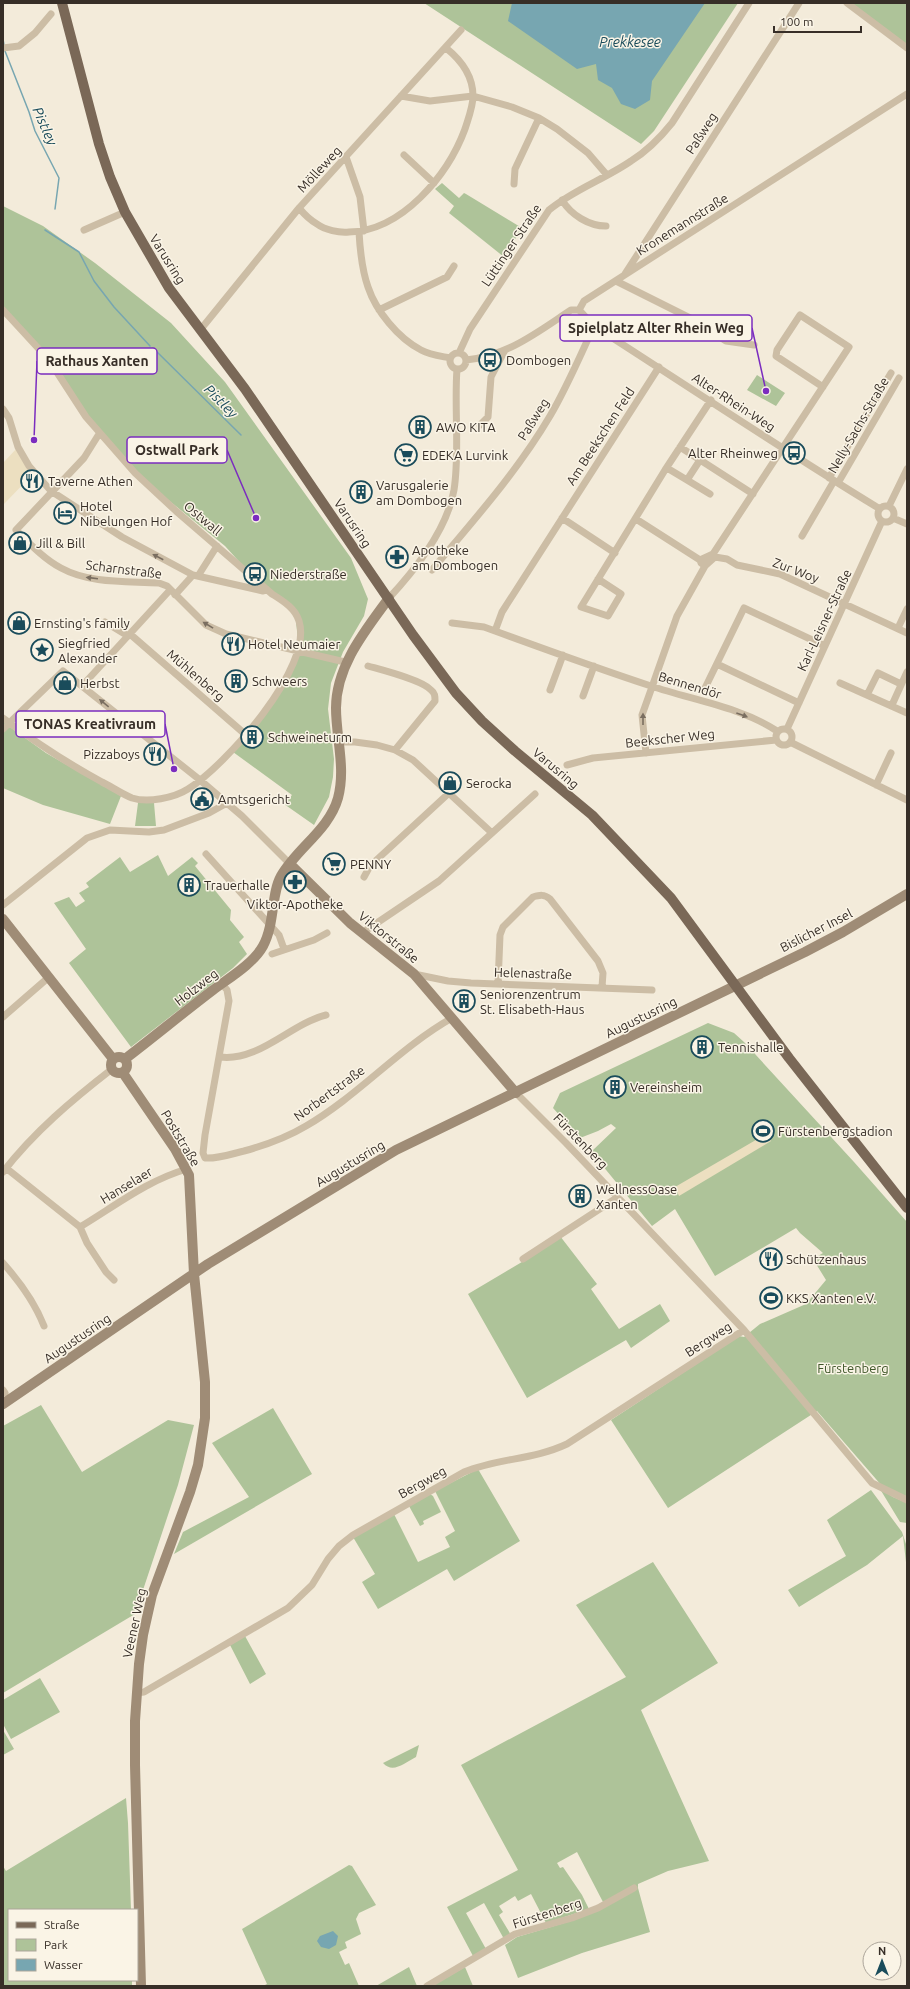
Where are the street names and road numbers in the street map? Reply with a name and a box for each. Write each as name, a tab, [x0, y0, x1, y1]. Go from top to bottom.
street label: Paßweg	[682, 110, 720, 156]
street label: Mölleweg	[294, 143, 344, 195]
street label: Kronemannstraße	[634, 190, 730, 258]
street label: Lüttinger Straße	[478, 201, 544, 289]
street label: Varusring	[147, 232, 189, 286]
street label: Alter-Rhein-Weg	[690, 370, 778, 434]
street label: Nelly-Sachs-Straße	[825, 375, 891, 475]
street label: Am Beekschen Feld	[563, 385, 637, 487]
street label: Paßweg	[515, 395, 551, 443]
street label: Varusring	[332, 496, 374, 550]
street label: Ostwall	[181, 498, 225, 538]
street label: Zur Woy	[771, 555, 821, 585]
street label: Scharnstraße	[85, 557, 163, 581]
street label: Karl-Leisner-Straße	[794, 567, 854, 673]
street label: Mühlenberg	[164, 646, 228, 704]
street label: Bennendör	[657, 669, 723, 701]
street label: Beekscher Weg	[625, 726, 715, 750]
street label: Varusring	[530, 745, 582, 791]
street label: Bislicher Insel	[778, 906, 855, 954]
street label: Viktorstraße	[356, 908, 422, 966]
street label: Helenastraße	[494, 965, 572, 981]
street label: Holzweg	[172, 966, 220, 1008]
street label: Augustusring	[603, 994, 679, 1040]
street label: Norbertstraße	[291, 1063, 367, 1123]
street label: Poststraße	[159, 1107, 203, 1169]
street label: Fürstenberg	[551, 1110, 611, 1172]
street label: Augustusring	[313, 1137, 387, 1189]
street label: Hanselaer	[97, 1164, 155, 1206]
street label: Augustusring	[41, 1311, 113, 1365]
street label: Bergweg	[682, 1319, 734, 1359]
street label: Bergweg	[396, 1463, 448, 1501]
street label: Veener Weg	[120, 1587, 148, 1659]
street label: Fürstenberg	[511, 1895, 583, 1931]

